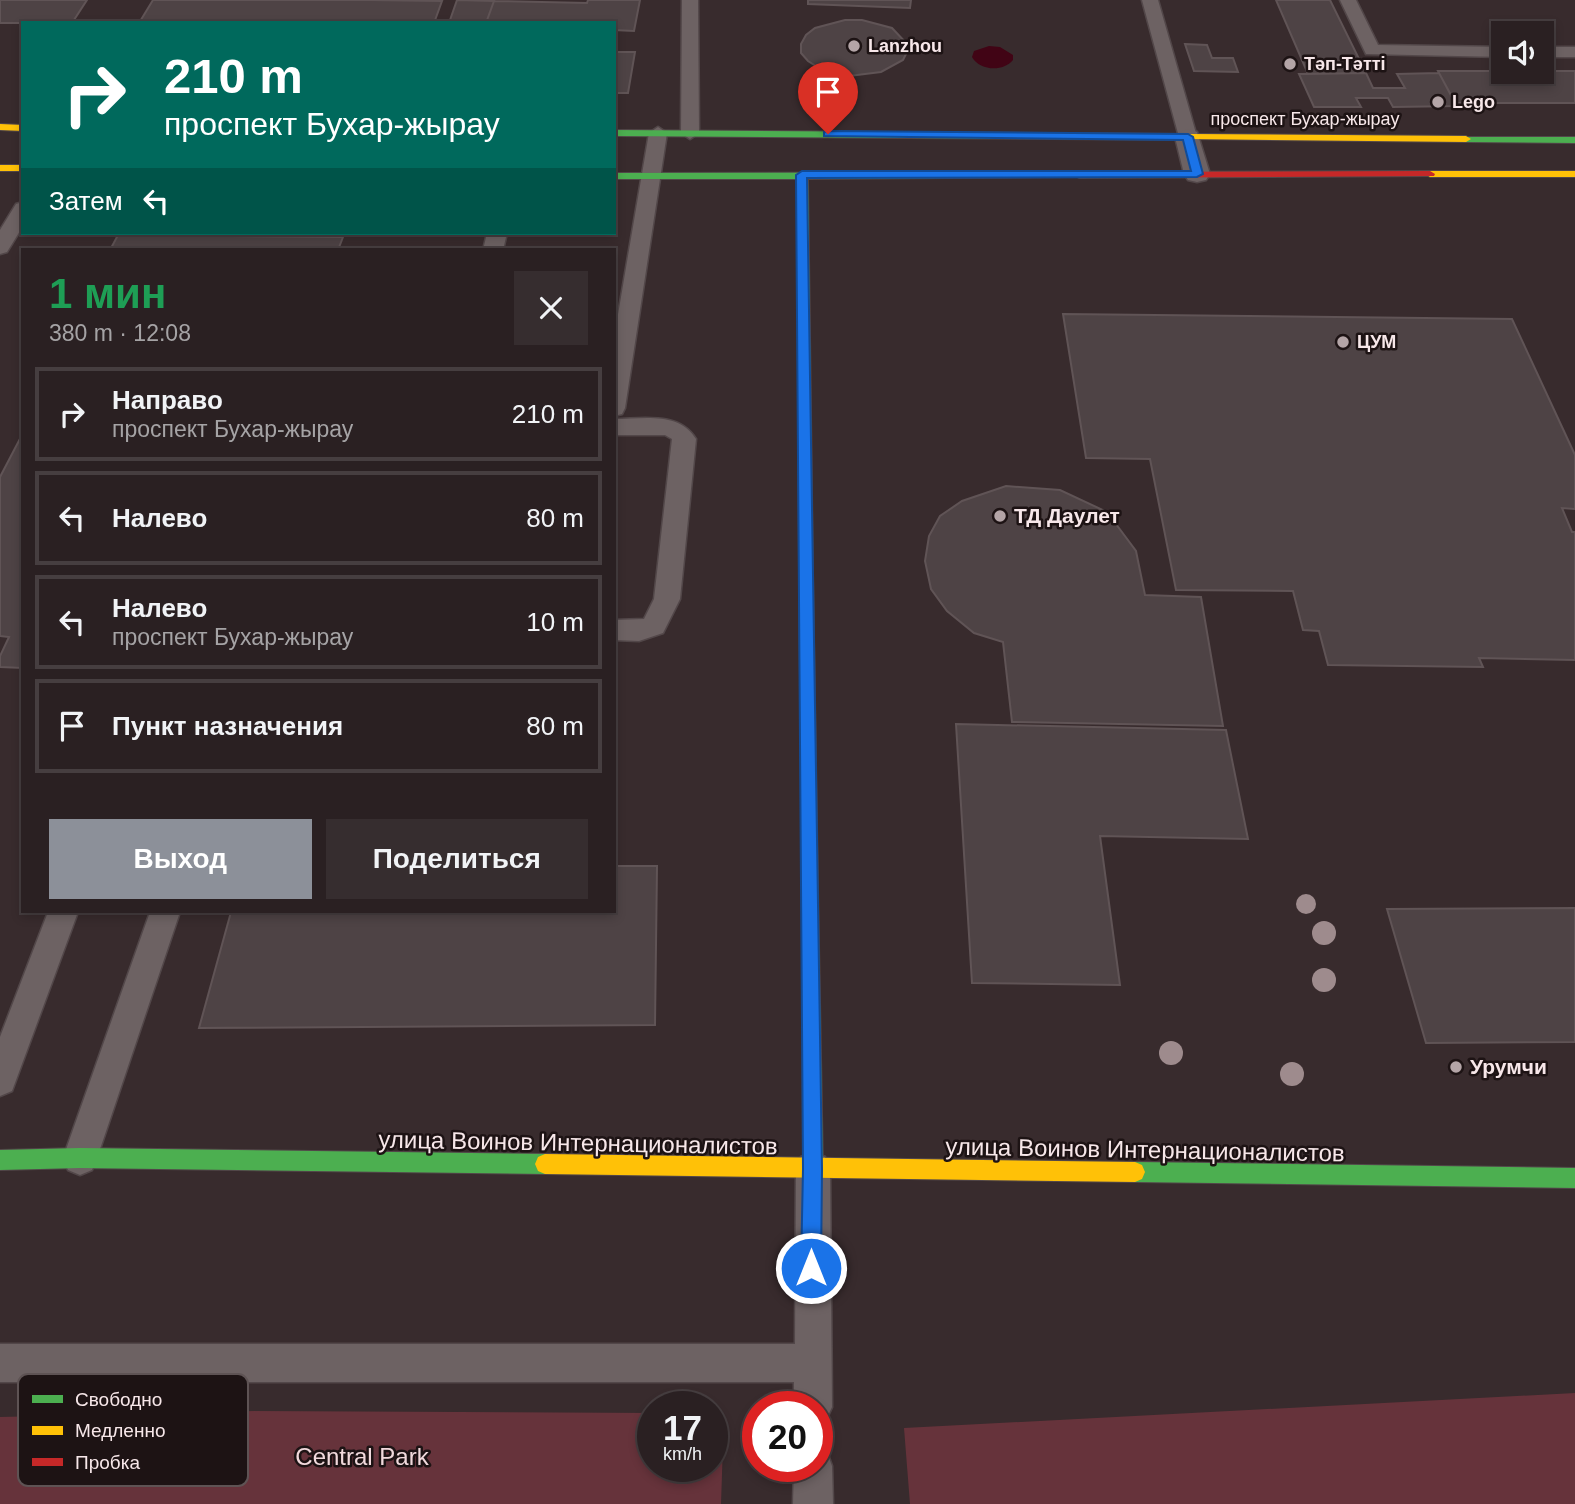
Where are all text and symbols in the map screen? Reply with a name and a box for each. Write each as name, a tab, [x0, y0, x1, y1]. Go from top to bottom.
map controls	[1491, 21, 1554, 84]
button: sound	[1491, 21, 1554, 84]
place label: Lanzhou	[868, 36, 942, 56]
marker: Lanzhou	[846, 38, 862, 54]
icon: right	[49, 49, 140, 140]
text: 210 m	[164, 49, 303, 103]
place label: Тәп-Тәтті	[1304, 54, 1386, 74]
marker: Тәп-Тәтті	[1282, 56, 1298, 72]
pin	[798, 62, 858, 134]
icon: arrive	[809, 73, 847, 111]
place label: Lego	[1452, 92, 1495, 112]
marker: Lego	[1430, 94, 1446, 110]
text: проспект Бухар-жырау	[164, 106, 500, 142]
street label: проспект Бухар-жырау	[1211, 109, 1399, 129]
icon: left	[137, 182, 175, 220]
text: Затем	[49, 186, 123, 216]
text: 1 мин	[49, 270, 166, 317]
button: close	[514, 271, 588, 345]
text: 380 m · 12:08	[49, 320, 191, 346]
place label: ЦУМ	[1357, 332, 1396, 352]
marker: ЦУМ	[1335, 334, 1351, 350]
text: Направо	[112, 385, 223, 415]
icon: right	[53, 395, 91, 433]
text: 210 m	[512, 399, 584, 429]
text: проспект Бухар-жырау	[112, 416, 353, 442]
icon: left	[53, 499, 91, 537]
text: Налево	[112, 503, 207, 533]
text: 80 m	[526, 503, 584, 533]
place label: ТД Даулет	[1014, 504, 1120, 527]
marker: ТД Даулет	[992, 508, 1008, 524]
text: Налево	[112, 593, 207, 623]
icon: left	[53, 603, 91, 641]
text: 10 m	[526, 607, 584, 637]
text: проспект Бухар-жырау	[112, 624, 353, 650]
icon: arrive	[53, 707, 91, 745]
text: Пункт назначения	[112, 711, 343, 741]
text: 80 m	[526, 711, 584, 741]
button: Выход	[49, 819, 312, 899]
button: Поделиться	[326, 819, 588, 899]
place label: Урумчи	[1470, 1055, 1547, 1078]
marker: Урумчи	[1448, 1059, 1464, 1075]
street label: улица Воинов Интернационалистов	[378, 1126, 778, 1159]
street label: улица Воинов Интернационалистов	[945, 1133, 1345, 1166]
position arrow	[774, 1231, 848, 1305]
legend	[18, 1374, 248, 1486]
text: Свободно	[75, 1389, 162, 1410]
speed limit sign: 20	[742, 1391, 833, 1482]
text: 17	[663, 1408, 702, 1447]
text: Медленно	[75, 1420, 165, 1441]
park label: Central Park	[295, 1443, 430, 1470]
text: km/h	[663, 1444, 702, 1464]
text: Пробка	[75, 1452, 140, 1473]

